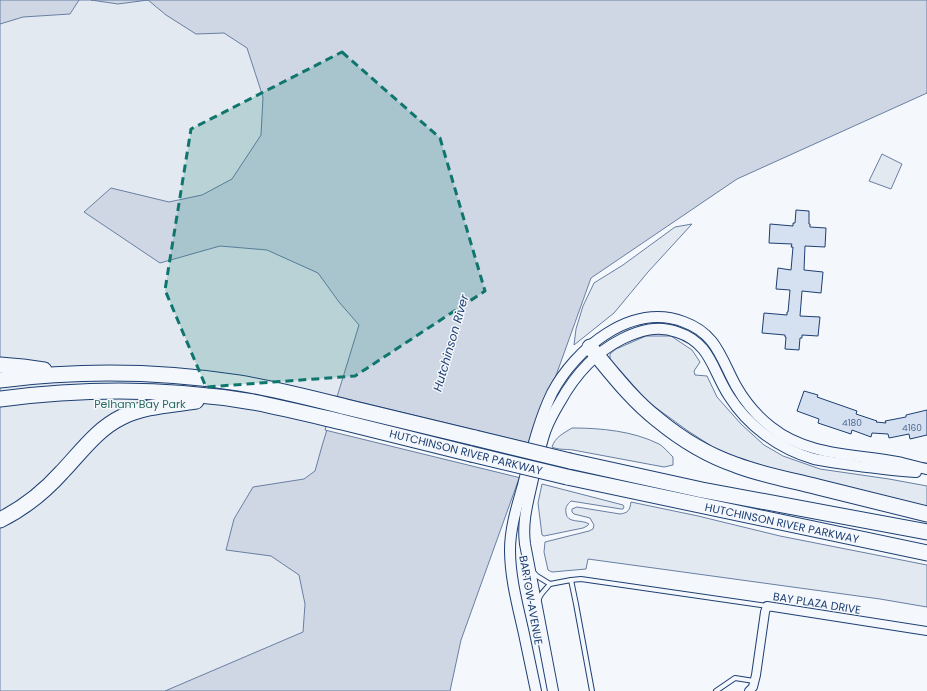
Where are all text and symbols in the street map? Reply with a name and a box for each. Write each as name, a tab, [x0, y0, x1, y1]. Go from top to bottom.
water label: Hutchinson River	[429, 292, 473, 393]
park label: Pelham Bay Park	[94, 396, 186, 412]
house number: 4180	[842, 417, 862, 429]
house number: 4160	[902, 422, 922, 434]
street label: HUTCHINSON RIVER PARKWAY	[388, 425, 545, 479]
street label: HUTCHINSON RIVER PARKWAY	[704, 499, 861, 547]
street label: BARTOW AVENUE	[515, 554, 547, 646]
street label: BAY PLAZA DRIVE	[772, 588, 862, 618]

